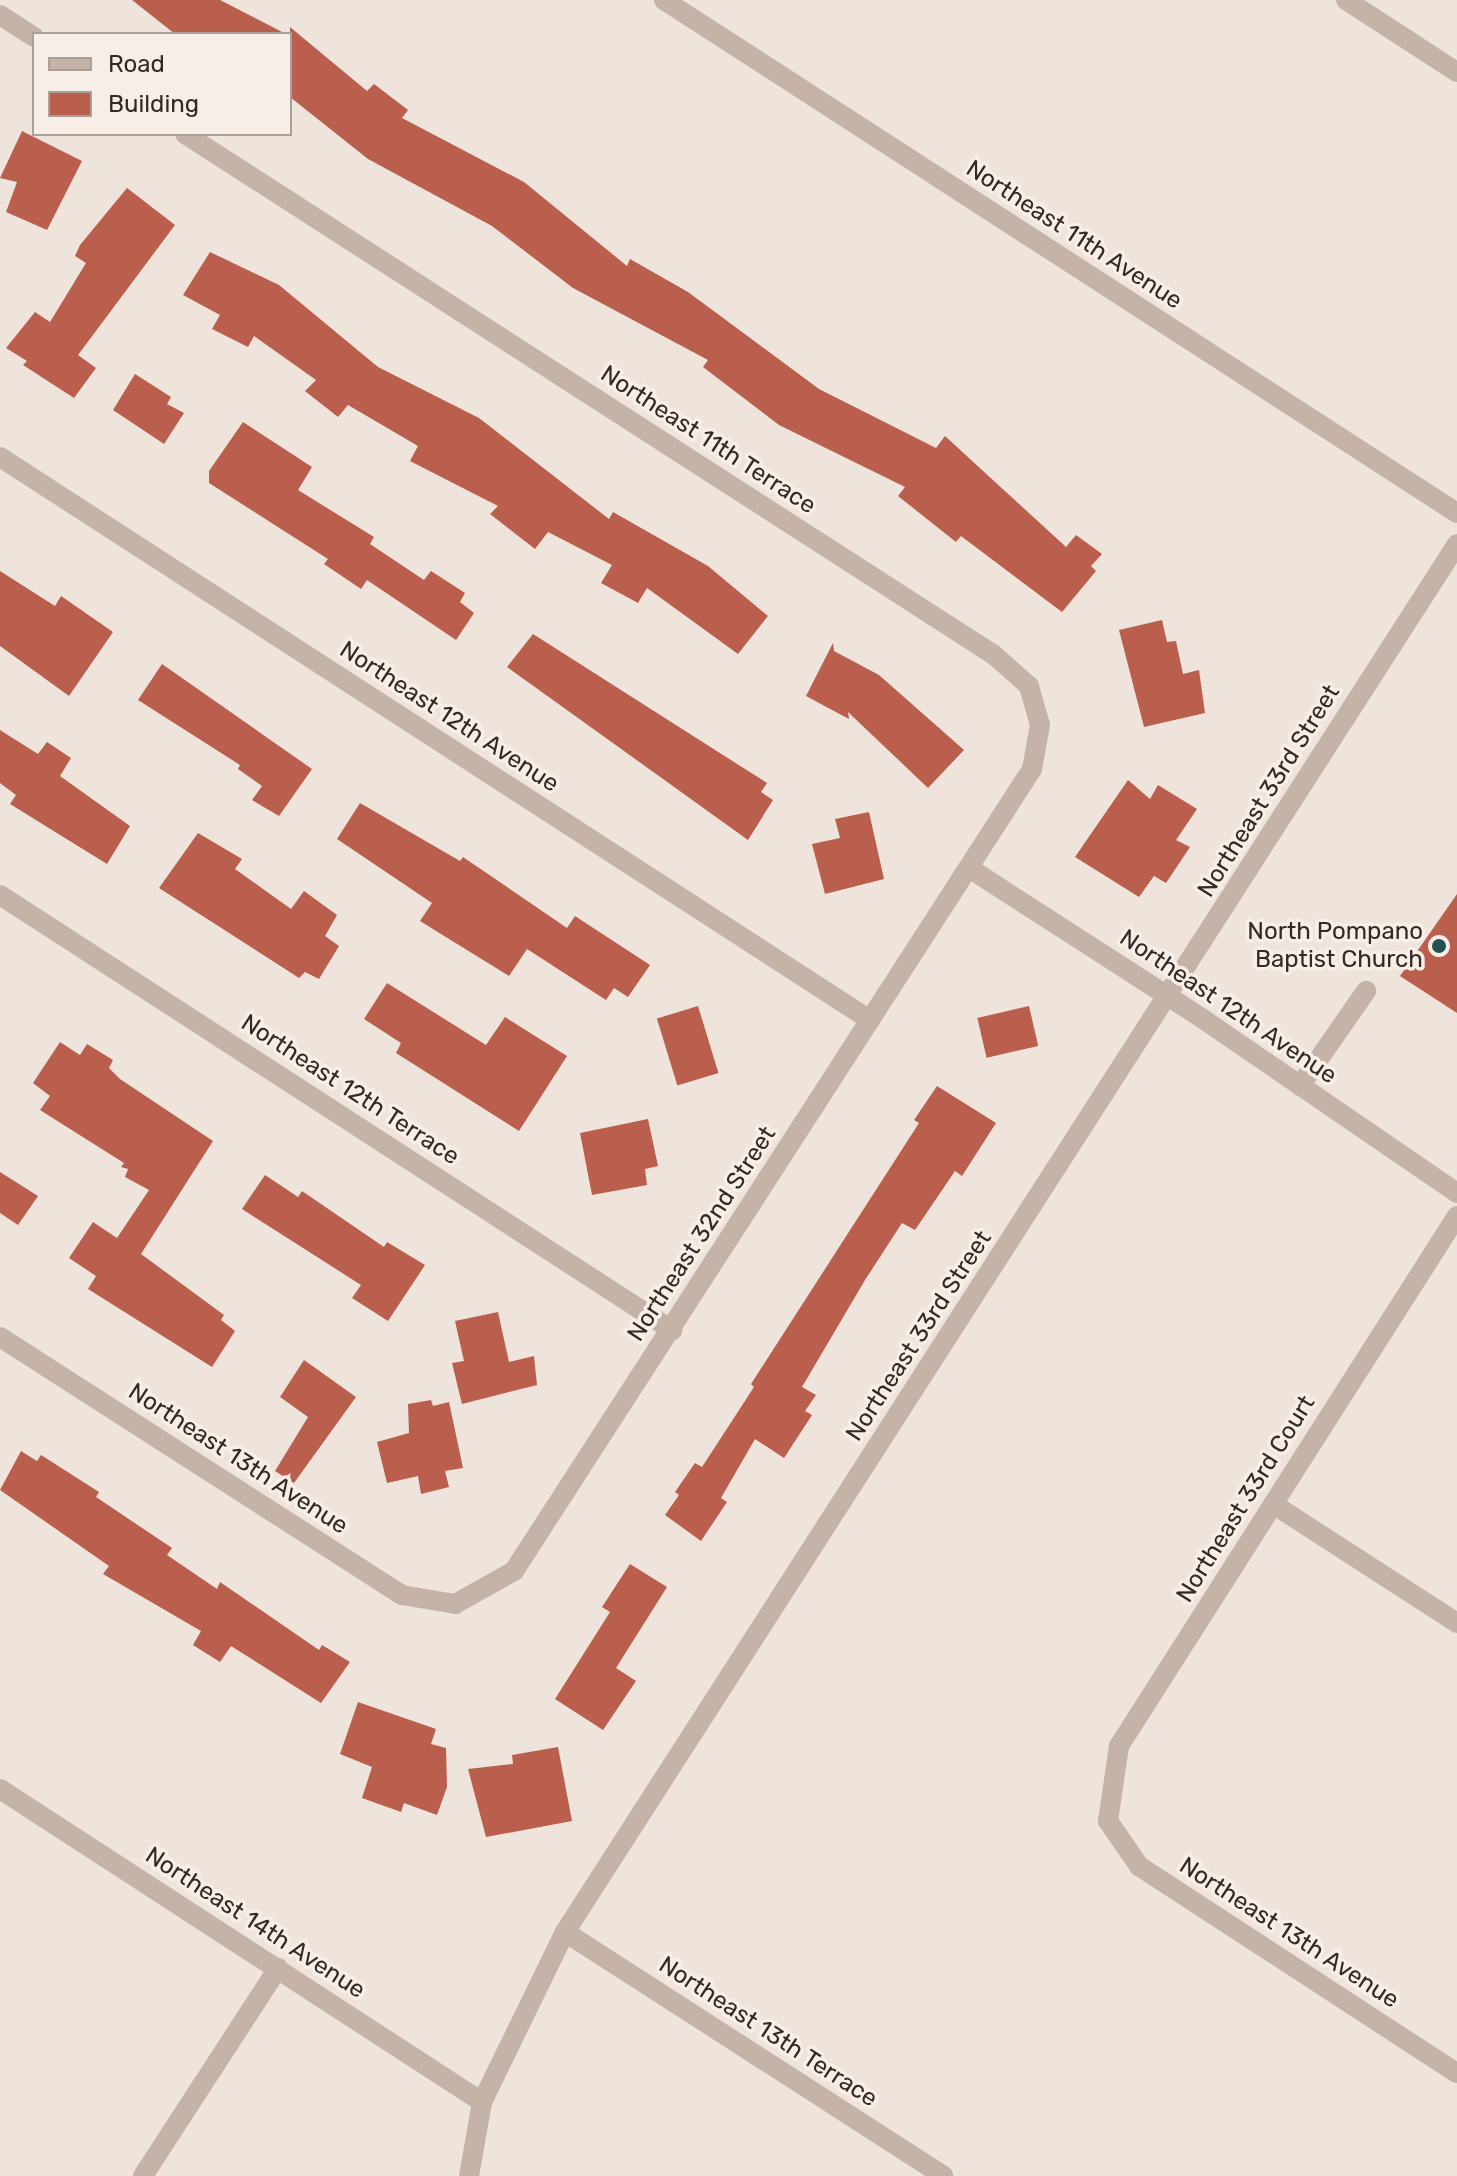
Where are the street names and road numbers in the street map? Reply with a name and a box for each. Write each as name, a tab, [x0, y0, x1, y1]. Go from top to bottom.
street label: Northeast 11th Avenue	[960, 154, 1188, 316]
street label: Northeast 11th Terrace	[595, 360, 821, 520]
street label: Northeast 12th Avenue	[334, 635, 564, 799]
street label: Northeast 33rd Street	[1192, 679, 1346, 903]
street label: Northeast 12th Avenue	[1114, 923, 1342, 1091]
street label: Northeast 12th Terrace	[235, 1008, 465, 1172]
street label: Northeast 32nd Street	[622, 1121, 782, 1347]
street label: Northeast 33rd Street	[840, 1225, 998, 1447]
street label: Northeast 13th Avenue	[123, 1377, 353, 1541]
street label: Northeast 33rd Court	[1171, 1390, 1321, 1608]
street label: Northeast 14th Avenue	[139, 1841, 371, 2005]
street label: Northeast 13th Avenue	[1174, 1851, 1404, 2015]
street label: Northeast 13th Terrace	[653, 1950, 883, 2114]

